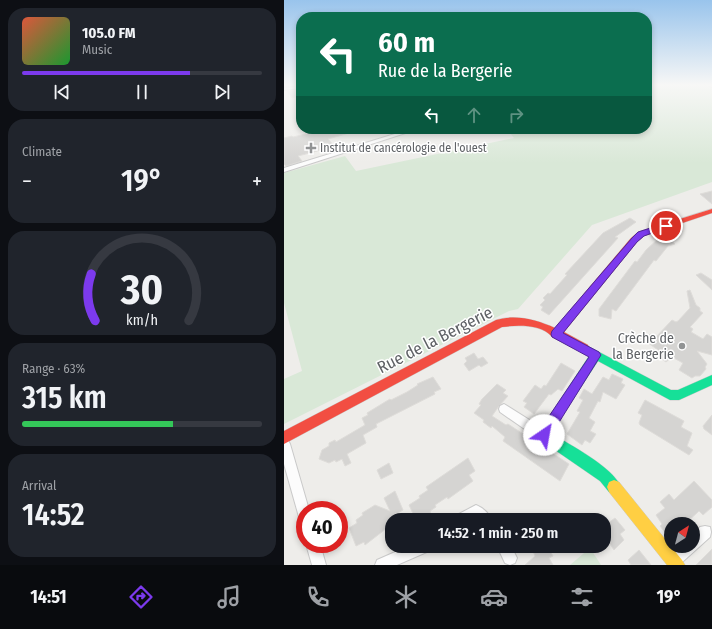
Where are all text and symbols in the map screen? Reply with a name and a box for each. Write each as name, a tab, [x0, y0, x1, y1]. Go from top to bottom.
text: 105.0 FM	[82, 24, 135, 42]
text: 60 m	[378, 26, 435, 59]
icon: left	[312, 28, 364, 80]
text: Music	[82, 42, 112, 57]
text: Rue de la Bergerie	[378, 60, 512, 82]
icon: previous	[51, 81, 73, 103]
icon: pause	[131, 81, 153, 103]
icon: next	[211, 81, 233, 103]
icon: left	[421, 104, 443, 126]
icon: ahead	[463, 104, 485, 126]
icon: right	[505, 104, 527, 126]
place label: Institut de cancérologie de l'ouest	[320, 141, 487, 155]
marker: Institut de cancérologie de l'ouest	[305, 142, 317, 154]
text: Climate	[22, 144, 62, 159]
text: 19°	[121, 163, 163, 199]
text: −	[22, 168, 32, 195]
text: +	[252, 168, 262, 195]
pin	[649, 209, 683, 243]
icon: arrive	[655, 215, 677, 237]
text: 30	[120, 264, 163, 314]
street label: Rue de la Bergerie	[374, 302, 496, 378]
text: km/h	[126, 311, 158, 328]
place label: Crèche de la Bergerie	[612, 330, 674, 363]
marker: Crèche de la Bergerie	[677, 341, 687, 351]
text: Range · 63%	[22, 361, 85, 376]
text: 315 km	[22, 380, 107, 416]
position arrow	[523, 414, 565, 456]
text: Arrival	[22, 478, 56, 493]
text: 14:52	[22, 497, 85, 533]
speed limit sign: 40	[296, 501, 348, 553]
north arrow	[664, 517, 700, 553]
map controls	[664, 517, 700, 553]
text: 14:52 · 1 min · 250 m	[438, 524, 558, 542]
icon: directions	[127, 583, 155, 611]
icon: music	[215, 583, 243, 611]
icon: phone	[304, 583, 332, 611]
icon: climate	[392, 583, 420, 611]
icon: car	[480, 583, 508, 611]
icon: filters	[568, 583, 596, 611]
text: 14:51	[30, 586, 67, 608]
text: 19°	[657, 586, 682, 608]

